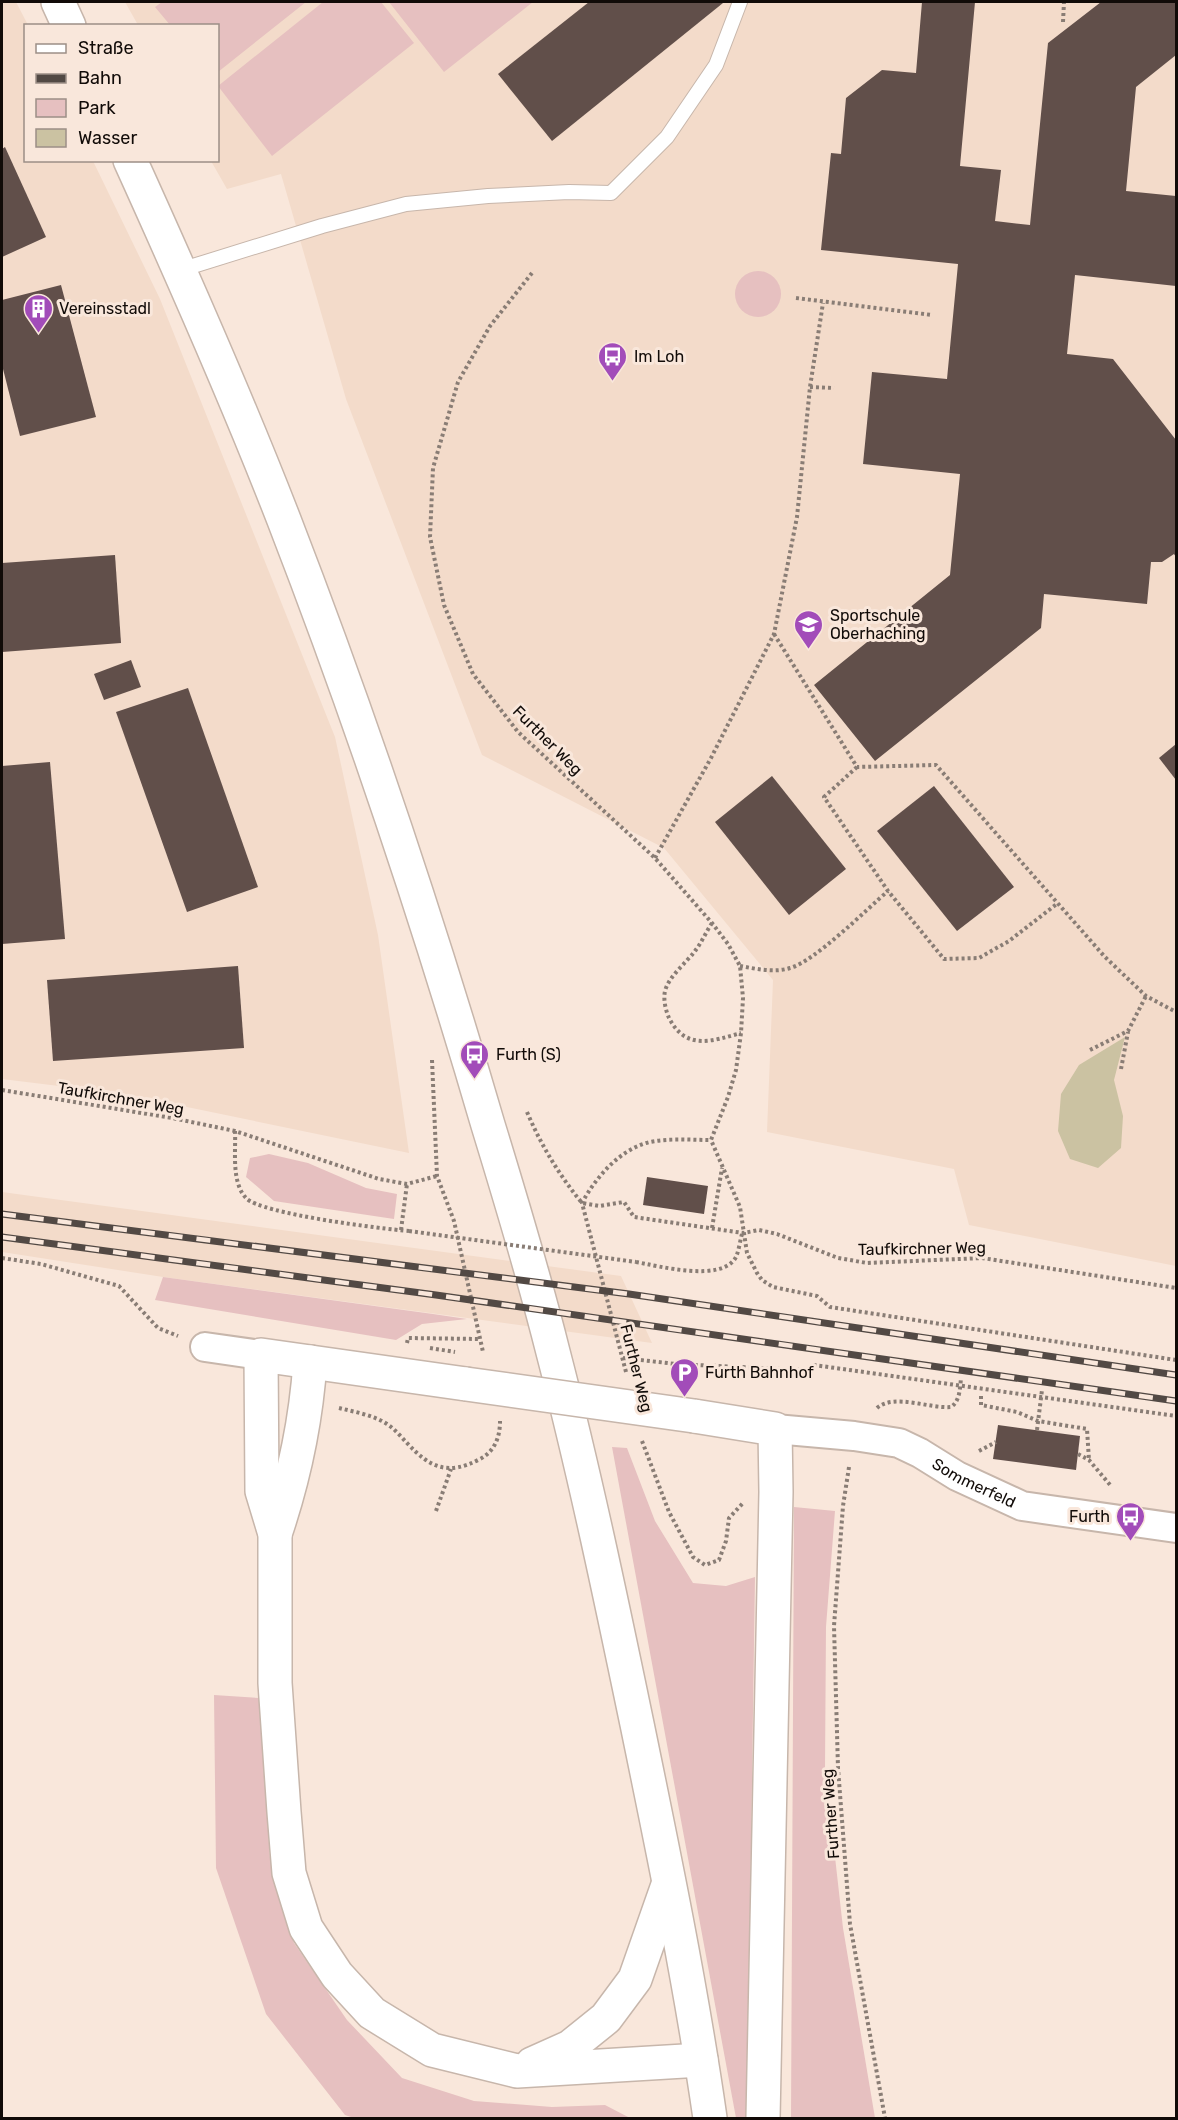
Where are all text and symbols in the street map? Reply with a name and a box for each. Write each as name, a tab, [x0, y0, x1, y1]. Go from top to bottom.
legend	[24, 24, 219, 162]
text: Straße	[78, 37, 134, 59]
text: Bahn	[78, 67, 122, 89]
text: Park	[78, 97, 116, 119]
text: Wasser	[78, 127, 137, 149]
building icon: Vereinsstadl	[22, 292, 54, 334]
place label: Vereinsstadl	[59, 299, 151, 318]
bus stop icon: Im Loh	[597, 340, 629, 382]
place label: Im Loh	[634, 347, 684, 366]
place label: Sportschule Oberhaching	[830, 606, 926, 643]
school or university icon: Sportschule Oberhaching	[793, 608, 825, 650]
street label: Further Weg	[509, 702, 586, 779]
bus stop icon: Furth (S)	[459, 1038, 491, 1080]
place label: Furth (S)	[496, 1045, 561, 1064]
street label: Taufkirchner Weg	[56, 1078, 186, 1119]
street label: Taufkirchner Weg	[858, 1238, 986, 1259]
street label: Further Weg	[616, 1322, 657, 1414]
parking icon: Furth Bahnhof	[668, 1356, 700, 1398]
place label: Furth Bahnhof	[705, 1363, 815, 1382]
street label: Sommerfeld	[929, 1454, 1019, 1512]
bus stop icon: Furth	[1115, 1500, 1147, 1542]
place label: Furth	[1069, 1507, 1110, 1526]
street label: Further Weg	[818, 1768, 843, 1860]

